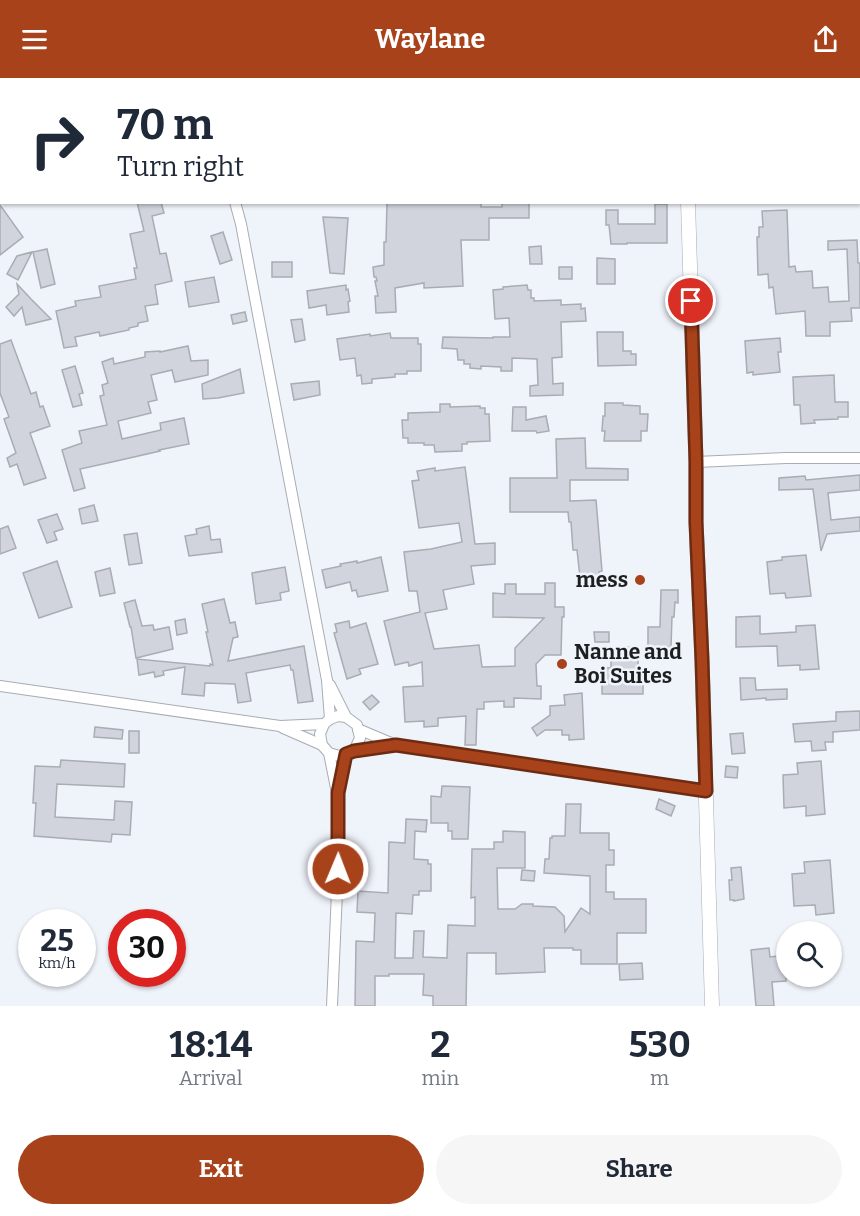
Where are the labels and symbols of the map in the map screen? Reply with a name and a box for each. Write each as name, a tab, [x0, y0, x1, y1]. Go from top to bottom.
pin	[665, 275, 716, 326]
place label: mess	[576, 567, 628, 593]
marker: mess	[633, 573, 647, 587]
place label: Nanne and Boi Suites	[574, 639, 682, 689]
marker: Nanne and Boi Suites	[555, 657, 569, 671]
position arrow	[306, 837, 370, 901]
speed limit sign: 30	[108, 909, 186, 987]

